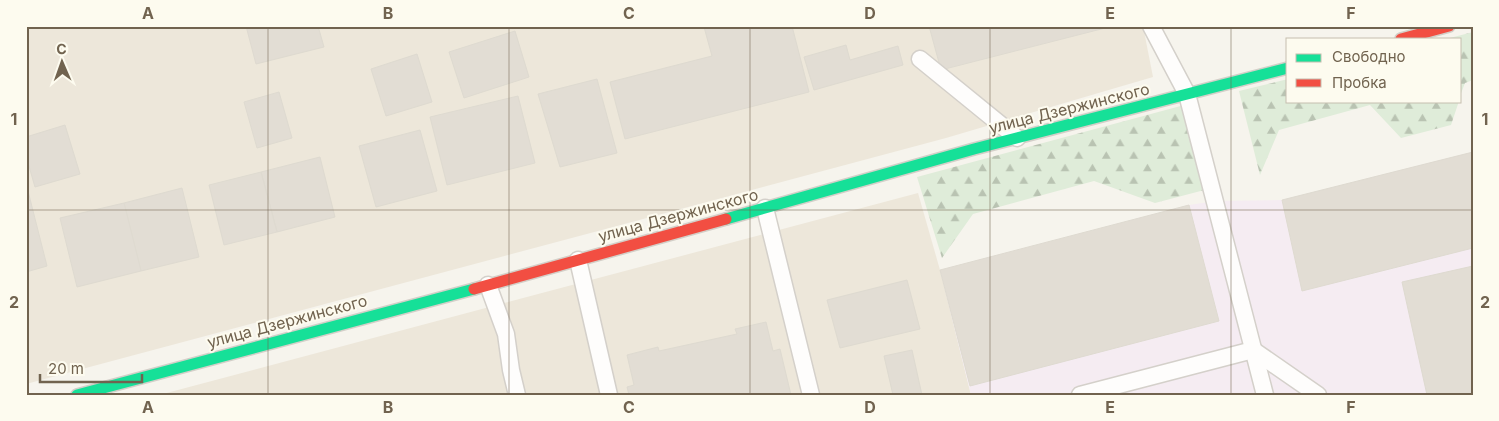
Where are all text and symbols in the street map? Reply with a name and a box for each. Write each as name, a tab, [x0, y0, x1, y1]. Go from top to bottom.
text: A	[142, 3, 154, 23]
text: B	[383, 3, 393, 23]
text: C	[623, 3, 635, 23]
text: D	[864, 3, 876, 23]
text: E	[1105, 3, 1115, 23]
text: F	[1346, 3, 1356, 23]
north arrow	[38, 38, 88, 88]
legend	[1286, 38, 1462, 102]
text: С	[56, 40, 67, 57]
text: Свободно	[1332, 47, 1406, 66]
text: Пробка	[1332, 73, 1387, 92]
street label: улица Дзержинского	[987, 78, 1151, 138]
text: 1	[11, 109, 17, 129]
text: 1	[1482, 109, 1488, 129]
street label: улица Дзержинского	[596, 184, 760, 246]
street label: улица Дзержинского	[205, 290, 369, 352]
text: 2	[9, 292, 19, 312]
text: 2	[1480, 292, 1490, 312]
scale bar	[40, 351, 142, 383]
text: 20 m	[48, 359, 84, 378]
text: A	[142, 397, 154, 417]
text: B	[383, 397, 393, 417]
text: C	[623, 397, 635, 417]
text: D	[864, 397, 876, 417]
text: E	[1105, 397, 1115, 417]
text: F	[1346, 397, 1356, 417]

